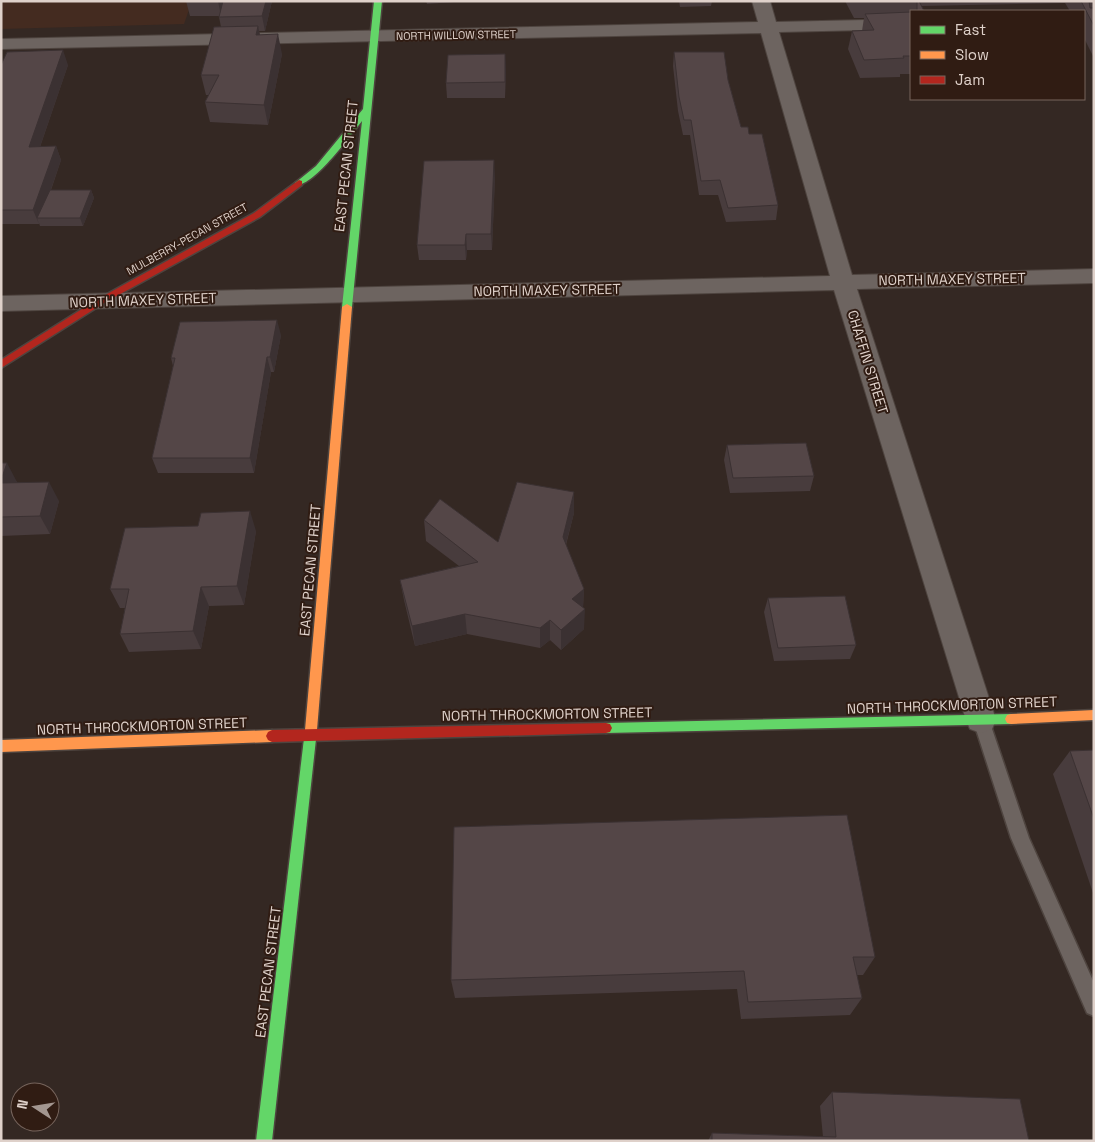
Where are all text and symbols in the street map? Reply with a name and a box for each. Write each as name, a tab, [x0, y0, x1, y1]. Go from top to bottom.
legend	[910, 10, 1085, 100]
text: Fast	[955, 20, 986, 39]
street label: NORTH WILLOW STREET	[396, 27, 517, 43]
text: Slow	[955, 45, 989, 64]
text: Jam	[955, 70, 985, 89]
street label: EAST PECAN STREET	[330, 99, 362, 233]
street label: MULBERRY-PECAN STREET	[124, 200, 250, 278]
street label: NORTH MAXEY STREET	[878, 269, 1026, 289]
street label: NORTH MAXEY STREET	[473, 280, 621, 300]
street label: NORTH MAXEY STREET	[69, 288, 217, 312]
street label: CHAFFIN STREET	[844, 308, 892, 416]
street label: EAST PECAN STREET	[295, 503, 325, 637]
street label: NORTH THROCKMORTON STREET	[846, 692, 1058, 718]
street label: NORTH THROCKMORTON STREET	[442, 703, 652, 725]
street label: NORTH THROCKMORTON STREET	[36, 713, 248, 739]
street label: EAST PECAN STREET	[251, 905, 285, 1039]
north arrow	[10, 1082, 60, 1132]
text: N	[13, 1098, 32, 1111]

